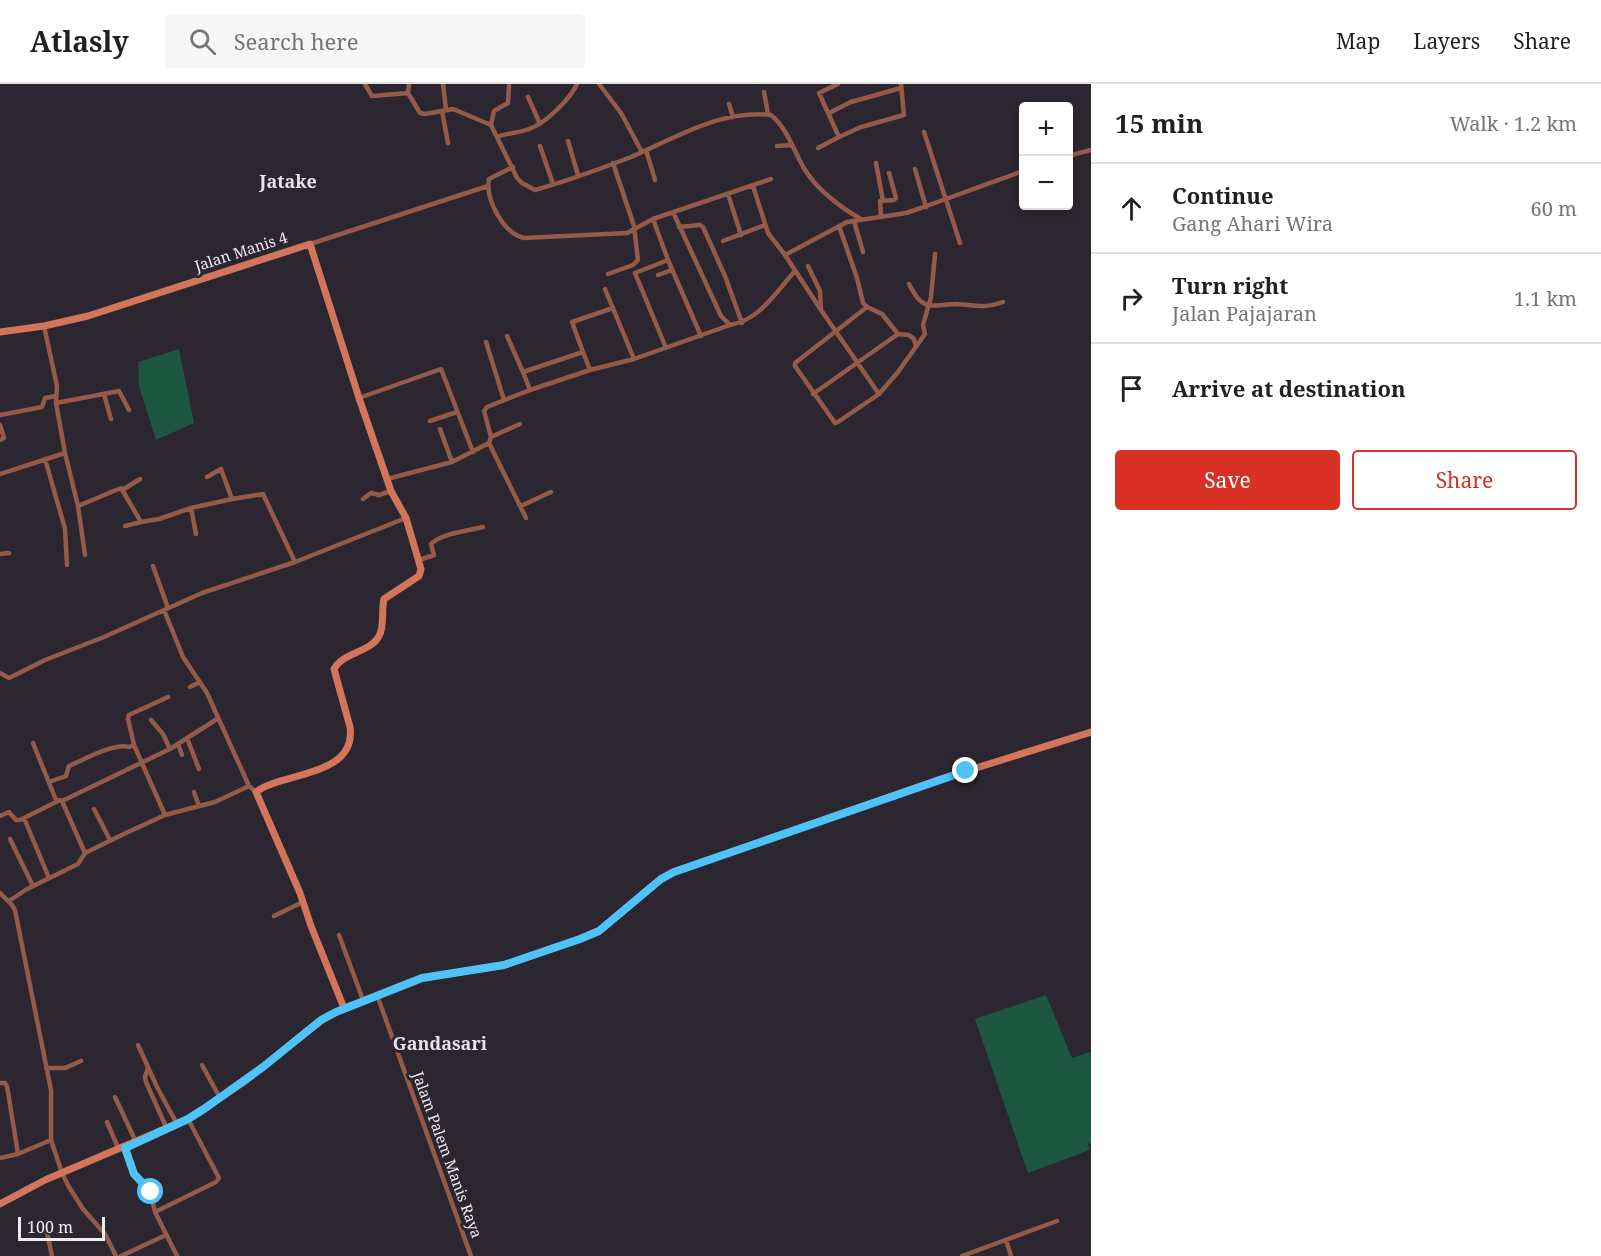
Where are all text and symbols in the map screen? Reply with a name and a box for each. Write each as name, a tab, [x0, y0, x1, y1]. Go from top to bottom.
search box	[165, 14, 585, 68]
text: Atlasly	[30, 22, 129, 60]
icon: search	[186, 25, 219, 58]
text: Search here	[234, 26, 359, 56]
text: Map	[1336, 27, 1380, 55]
text: Layers	[1413, 27, 1480, 55]
text: Share	[1513, 27, 1571, 55]
map controls	[1019, 102, 1073, 210]
button: +	[1019, 102, 1073, 156]
text: 15 min	[1115, 105, 1203, 141]
text: Walk · 1.2 km	[1450, 110, 1577, 137]
button: −	[1019, 156, 1073, 210]
district label: Jatake	[258, 169, 317, 193]
text: Continue	[1172, 180, 1274, 210]
icon: ahead	[1115, 192, 1148, 225]
text: 60 m	[1531, 195, 1577, 222]
text: Gang Ahari Wira	[1172, 210, 1333, 237]
street label: Jalan Manis 4	[191, 226, 290, 276]
text: Turn right	[1172, 270, 1288, 300]
icon: right	[1115, 282, 1148, 315]
text: 1.1 km	[1514, 285, 1577, 312]
text: Jalan Pajajaran	[1172, 300, 1317, 327]
icon: arrive	[1115, 372, 1148, 405]
text: Arrive at destination	[1172, 373, 1406, 403]
button: Save	[1115, 450, 1340, 510]
button: Share	[1352, 450, 1577, 510]
route end	[952, 757, 978, 783]
district label: Gandasari	[393, 1031, 488, 1055]
street label: Jalam Palem Manis Raya	[408, 1068, 487, 1241]
route start	[137, 1178, 163, 1204]
scale bar	[18, 1214, 105, 1242]
text: 100 m	[27, 1216, 73, 1238]

